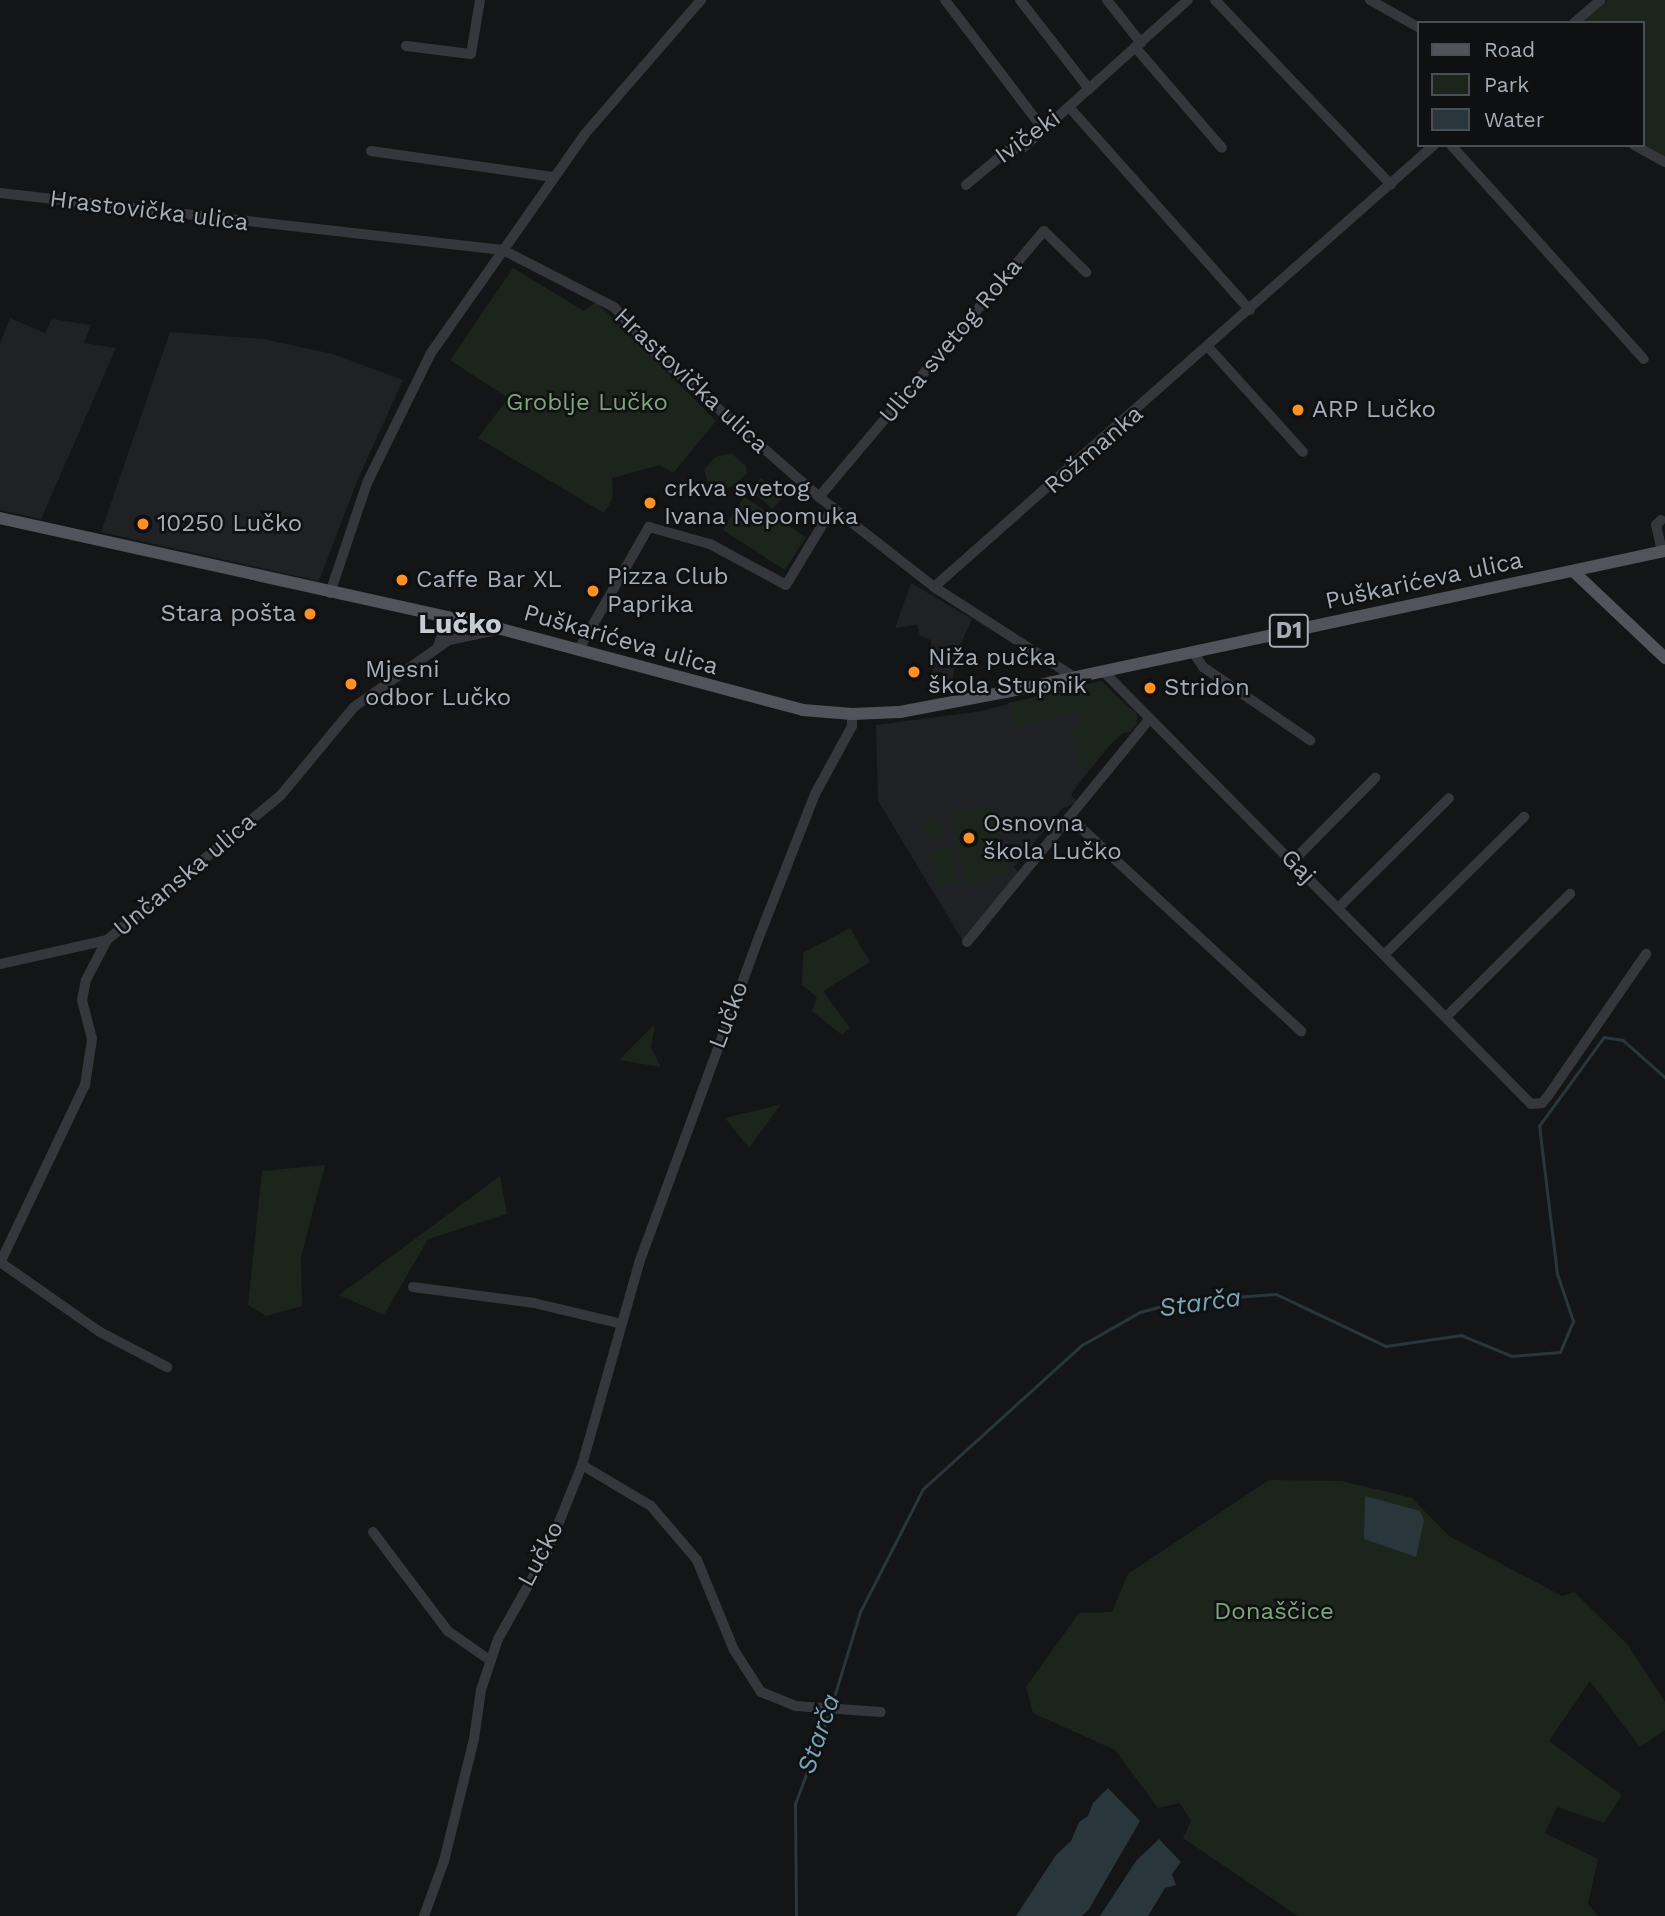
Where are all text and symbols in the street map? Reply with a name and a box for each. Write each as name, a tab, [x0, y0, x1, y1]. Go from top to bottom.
legend	[1416, 21, 1644, 147]
text: Road	[1484, 37, 1535, 62]
text: Park	[1484, 72, 1529, 97]
street label: Ivičeki	[990, 104, 1066, 170]
text: Water	[1484, 107, 1544, 132]
street label: Hrastovička ulica	[48, 184, 250, 238]
street label: Ulica svetog Roka	[874, 253, 1028, 429]
street label: Hrastovička ulica	[608, 302, 774, 460]
park label: Groblje Lučko	[506, 389, 668, 417]
place label: ARP Lučko	[1312, 396, 1437, 424]
street label: Rožmanka	[1039, 399, 1149, 501]
marker: ARP Lučko	[1290, 402, 1306, 418]
place label: crkva svetog Ivana Nepomuka	[664, 475, 859, 531]
marker: crkva svetog Ivana Nepomuka	[642, 495, 658, 511]
place label: 10250 Lučko	[157, 510, 302, 538]
marker: 10250 Lučko	[135, 516, 151, 532]
street label: Puškarićeva ulica	[1322, 546, 1526, 616]
place label: Pizza Club Paprika	[607, 563, 729, 619]
place label: Caffe Bar XL	[416, 566, 562, 594]
marker: Caffe Bar XL	[394, 572, 410, 588]
marker: Pizza Club Paprika	[585, 583, 601, 599]
street label: Puškarićeva ulica	[520, 598, 722, 682]
place label: Stara pošta	[160, 600, 296, 628]
marker: Stara pošta	[302, 606, 318, 622]
district label: Lučko	[418, 607, 502, 641]
road number: D1	[1268, 611, 1310, 650]
place label: Niža pučka škola Stupnik	[928, 644, 1087, 700]
place label: Mjesni odbor Lučko	[365, 656, 512, 712]
marker: Niža pučka škola Stupnik	[906, 664, 922, 680]
place label: Stridon	[1164, 674, 1250, 702]
marker: Mjesni odbor Lučko	[343, 676, 359, 692]
marker: Stridon	[1142, 680, 1158, 696]
street label: Unčanska ulica	[108, 807, 262, 943]
place label: Osnovna škola Lučko	[983, 810, 1122, 866]
marker: Osnovna škola Lučko	[961, 830, 977, 846]
street label: Gaj	[1275, 844, 1321, 890]
street label: Lučko	[703, 977, 755, 1053]
water label: Starča	[1157, 1282, 1243, 1324]
street label: Lučko	[512, 1516, 570, 1592]
park label: Donaščice	[1214, 1598, 1334, 1626]
water label: Starča	[791, 1690, 847, 1778]

